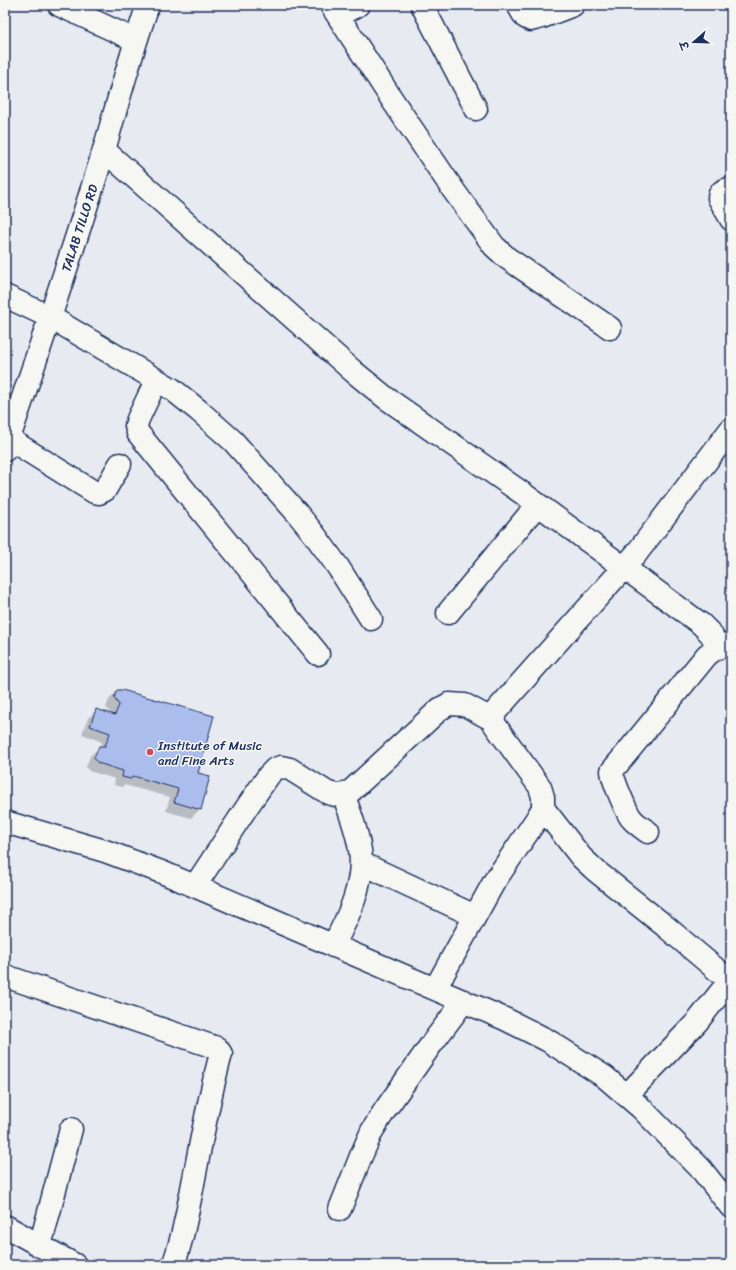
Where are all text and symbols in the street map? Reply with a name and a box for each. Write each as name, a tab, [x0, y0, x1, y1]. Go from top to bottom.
north arrow	[674, 22, 714, 62]
text: उ	[674, 37, 696, 53]
street label: TALAB TILLO RD	[54, 181, 105, 275]
place label: Institute of Music and Fine Arts	[157, 734, 262, 772]
marker: Institute of Music and Fine Arts	[145, 747, 155, 757]

